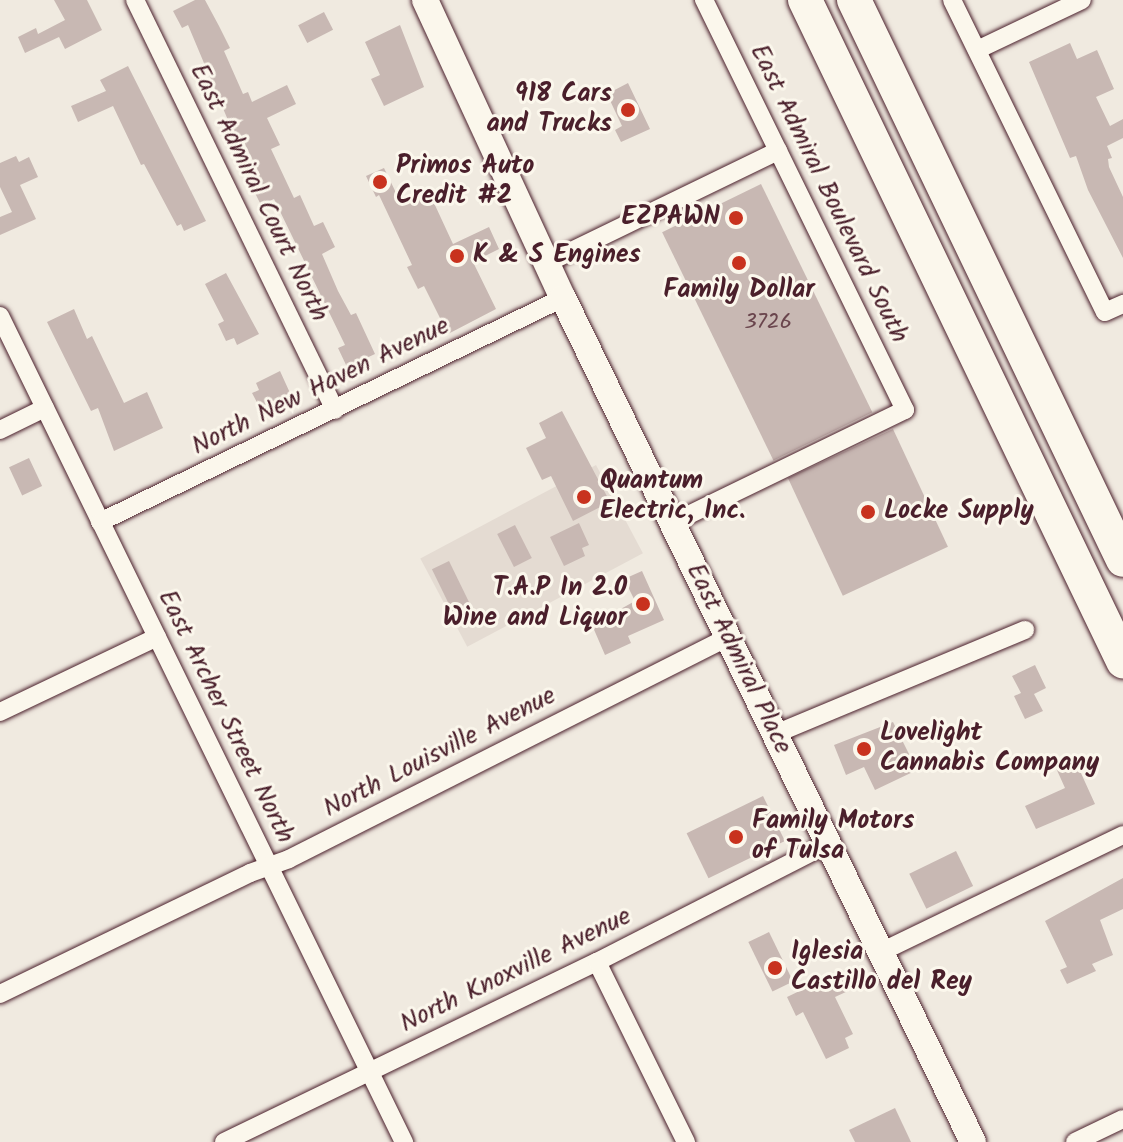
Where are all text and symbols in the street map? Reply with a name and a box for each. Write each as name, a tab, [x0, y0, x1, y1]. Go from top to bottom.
street label: East Admiral Boulevard South	[742, 40, 914, 348]
street label: East Admiral Court North	[182, 59, 334, 327]
place label: 918 Cars and Trucks	[486, 79, 612, 140]
marker: 918 Cars and Trucks	[619, 101, 637, 119]
place label: Primos Auto Credit #2	[396, 151, 534, 212]
marker: Primos Auto Credit #2	[371, 173, 389, 191]
place label: EZPAWN	[621, 202, 720, 234]
marker: EZPAWN	[727, 209, 745, 227]
place label: K & S Engines	[473, 240, 641, 272]
marker: K & S Engines	[448, 247, 466, 265]
marker: Family Dollar	[730, 254, 748, 272]
place label: Family Dollar	[663, 275, 815, 307]
house number: 3726	[744, 310, 792, 336]
street label: North New Haven Avenue	[187, 311, 455, 463]
place label: Quantum Electric, Inc.	[600, 466, 745, 528]
marker: Quantum Electric, Inc.	[575, 488, 593, 506]
place label: Locke Supply	[884, 496, 1034, 528]
marker: Locke Supply	[859, 503, 877, 521]
street label: East Admiral Place	[678, 559, 798, 759]
place label: T.A.P In 2.0 Wine and Liquor	[443, 573, 627, 634]
street label: East Archer Street North	[150, 585, 300, 849]
marker: T.A.P In 2.0 Wine and Liquor	[634, 595, 652, 613]
street label: North Louisville Avenue	[319, 681, 561, 825]
place label: Lovelight Cannabis Company	[880, 718, 1099, 780]
marker: Lovelight Cannabis Company	[855, 740, 873, 758]
place label: Family Motors of Tulsa	[752, 806, 914, 868]
marker: Family Motors of Tulsa	[727, 828, 745, 846]
street label: North Knoxville Avenue	[395, 902, 637, 1040]
place label: Iglesia Castillo del Rey	[791, 937, 972, 998]
marker: Iglesia Castillo del Rey	[766, 959, 784, 977]

